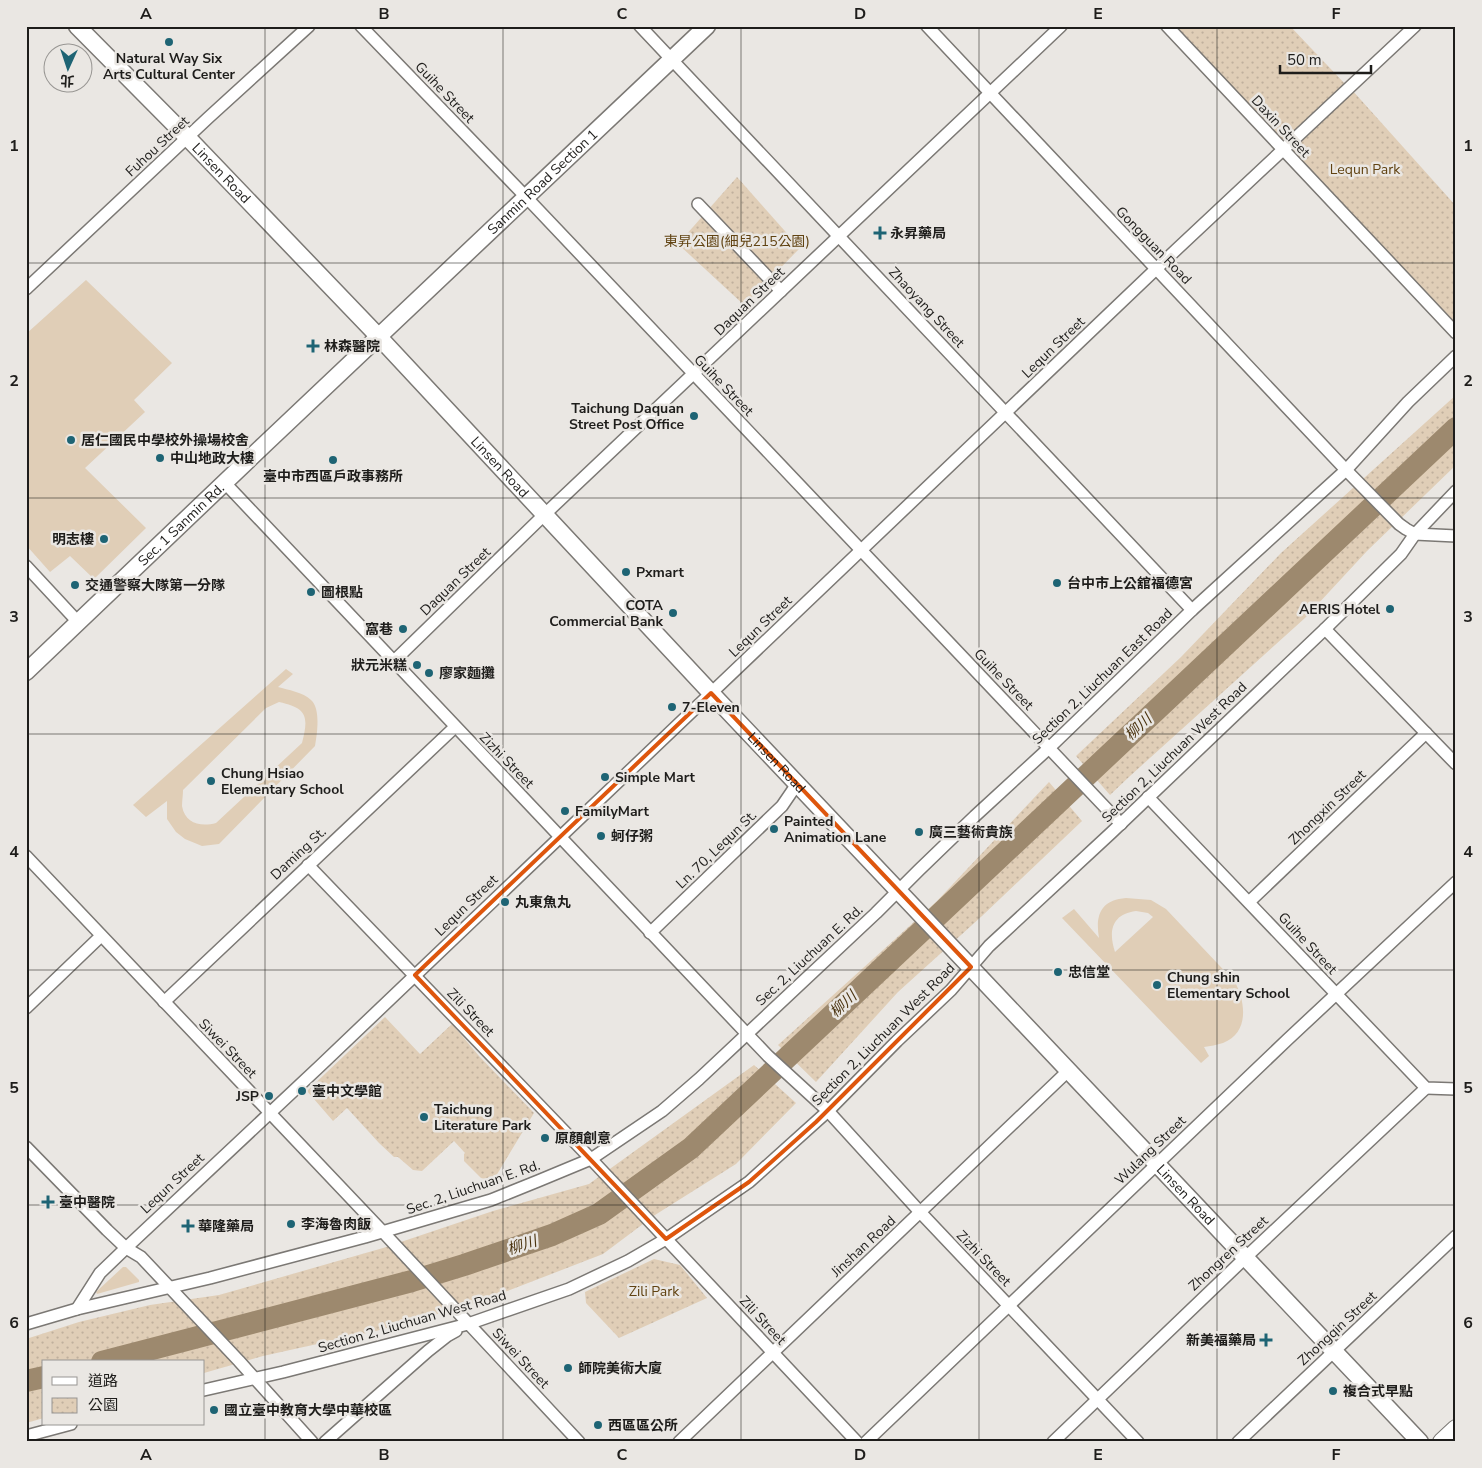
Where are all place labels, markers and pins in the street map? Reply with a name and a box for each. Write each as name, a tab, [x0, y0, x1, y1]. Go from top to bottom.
marker: Natural Way Six Arts Cultural Center	[163, 36, 175, 48]
place label: Natural Way Six Arts Cultural Center	[103, 49, 235, 84]
place label: 永昇藥局	[890, 224, 946, 243]
marker: 永昇藥局	[874, 227, 886, 239]
place label: 林森醫院	[324, 337, 380, 356]
marker: 林森醫院	[306, 339, 320, 353]
place label: Taichung Daquan Street Post Office	[569, 399, 684, 434]
marker: Taichung Daquan Street Post Office	[688, 410, 700, 422]
place label: 居仁國民中學校外操場校舍	[81, 431, 249, 450]
marker: 居仁國民中學校外操場校舍	[65, 434, 77, 446]
place label: 中山地政大樓	[170, 449, 254, 468]
marker: 中山地政大樓	[154, 452, 166, 464]
marker: 臺中市西區戶政事務所	[327, 454, 339, 466]
place label: 臺中市西區戶政事務所	[263, 467, 403, 486]
place label: 明志樓	[52, 530, 94, 549]
marker: 明志樓	[98, 533, 110, 545]
place label: Pxmart	[636, 563, 684, 582]
marker: Pxmart	[620, 566, 632, 578]
place label: 台中市上公舘福德宮	[1067, 574, 1193, 593]
place label: 交通警察大隊第一分隊	[85, 576, 225, 595]
marker: 台中市上公舘福德宮	[1051, 577, 1063, 589]
marker: 交通警察大隊第一分隊	[69, 579, 81, 591]
place label: 圖根點	[321, 583, 363, 602]
marker: 圖根點	[305, 586, 317, 598]
place label: COTA Commercial Bank	[549, 596, 664, 631]
place label: AERIS Hotel	[1299, 600, 1381, 619]
marker: AERIS Hotel	[1384, 603, 1396, 615]
marker: COTA Commercial Bank	[667, 607, 679, 619]
place label: 窩巷	[365, 620, 393, 639]
marker: 窩巷	[397, 623, 409, 635]
place label: 狀元米糕	[351, 656, 407, 675]
marker: 狀元米糕	[411, 659, 423, 671]
place label: 廖家麵攤	[439, 664, 495, 683]
marker: 廖家麵攤	[423, 667, 435, 679]
place label: 7-Eleven	[682, 698, 740, 717]
marker: 7-Eleven	[666, 701, 678, 713]
place label: Chung Hsiao Elementary School	[221, 764, 344, 799]
place label: Simple Mart	[615, 768, 696, 787]
marker: Simple Mart	[599, 771, 611, 783]
marker: Chung Hsiao Elementary School	[205, 775, 217, 787]
place label: FamilyMart	[575, 802, 649, 821]
marker: FamilyMart	[559, 805, 571, 817]
place label: Painted Animation Lane	[784, 812, 887, 847]
marker: Painted Animation Lane	[768, 823, 780, 835]
place label: 廣三藝術貴族	[929, 823, 1013, 842]
marker: 廣三藝術貴族	[913, 826, 925, 838]
place label: 蚵仔粥	[611, 827, 653, 846]
marker: 蚵仔粥	[595, 830, 607, 842]
place label: 丸東魚丸	[515, 893, 571, 912]
marker: 丸東魚丸	[499, 896, 511, 908]
place label: 忠信堂	[1068, 963, 1110, 982]
marker: 忠信堂	[1052, 966, 1064, 978]
place label: Chung shin Elementary School	[1167, 968, 1290, 1003]
marker: Chung shin Elementary School	[1151, 979, 1163, 991]
place label: 臺中文學館	[312, 1082, 382, 1101]
marker: 臺中文學館	[296, 1085, 308, 1097]
place label: JSP	[235, 1087, 259, 1106]
marker: JSP	[263, 1090, 275, 1102]
place label: Taichung Literature Park	[434, 1100, 532, 1135]
marker: Taichung Literature Park	[418, 1111, 430, 1123]
place label: 原顏創意	[555, 1129, 611, 1148]
marker: 原顏創意	[539, 1132, 551, 1144]
place label: 臺中醫院	[59, 1193, 115, 1212]
marker: 臺中醫院	[41, 1195, 55, 1209]
place label: 李海魯肉飯	[301, 1215, 371, 1234]
place label: 華隆藥局	[198, 1217, 254, 1236]
marker: 李海魯肉飯	[285, 1218, 297, 1230]
marker: 華隆藥局	[182, 1220, 194, 1232]
place label: 新美福藥局	[1186, 1331, 1256, 1350]
marker: 新美福藥局	[1260, 1334, 1272, 1346]
place label: 師院美術大廈	[578, 1359, 662, 1378]
marker: 師院美術大廈	[562, 1362, 574, 1374]
place label: 複合式早點	[1343, 1382, 1413, 1401]
marker: 複合式早點	[1327, 1385, 1339, 1397]
place label: 國立臺中教育大學中華校區	[224, 1401, 392, 1420]
marker: 國立臺中教育大學中華校區	[208, 1404, 220, 1416]
place label: 西區區公所	[608, 1416, 678, 1435]
marker: 西區區公所	[592, 1419, 604, 1431]

